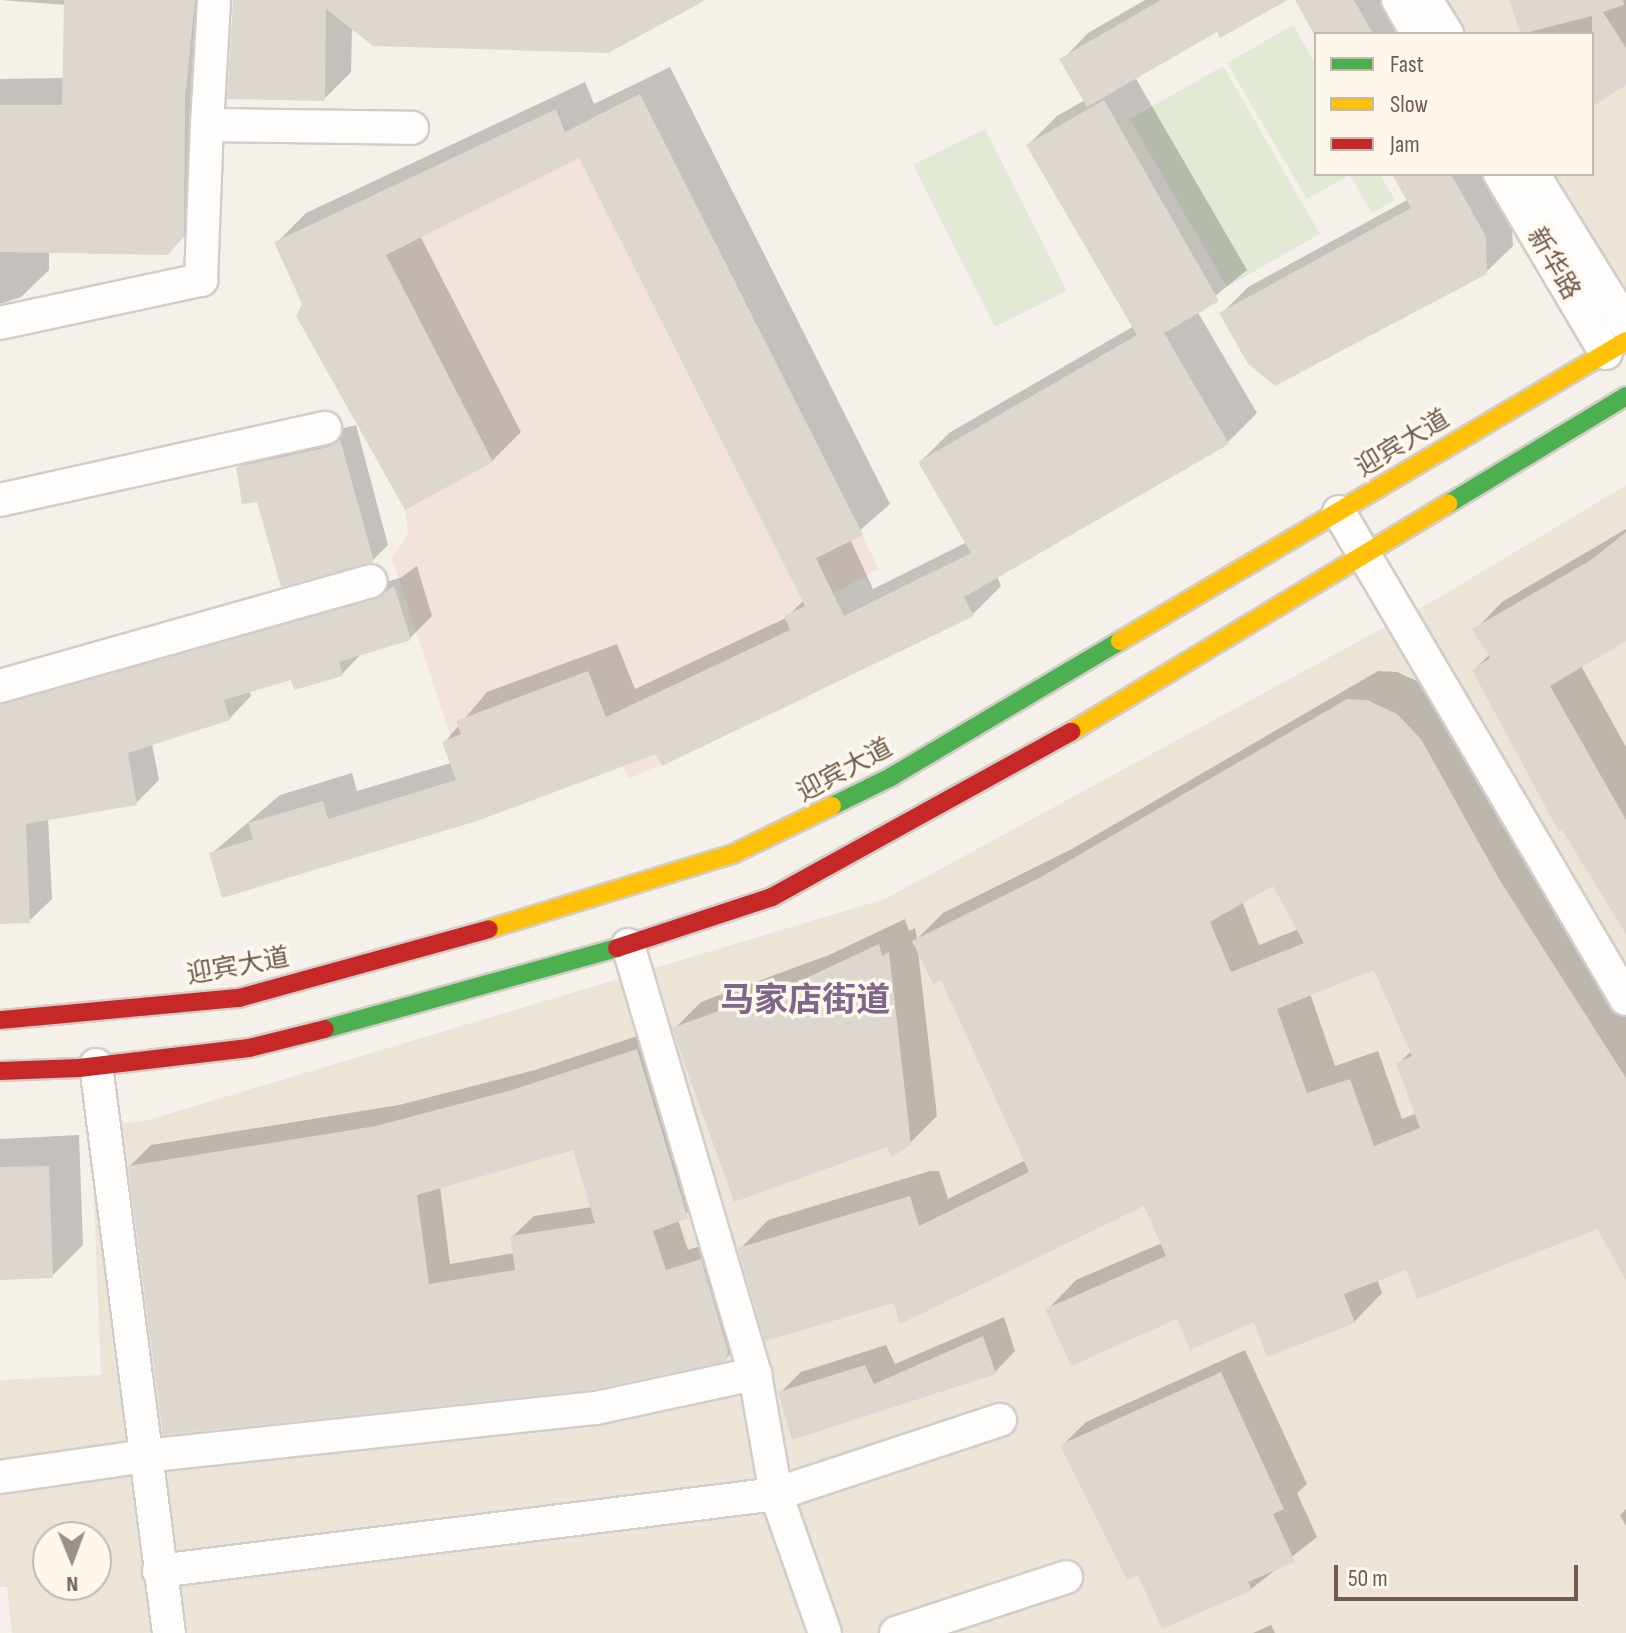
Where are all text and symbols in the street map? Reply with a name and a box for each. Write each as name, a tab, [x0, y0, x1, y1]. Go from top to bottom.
legend	[1314, 32, 1594, 176]
text: Fast	[1390, 50, 1424, 79]
text: Slow	[1390, 90, 1428, 119]
text: Jam	[1390, 130, 1420, 159]
street label: 新华路	[1520, 222, 1586, 306]
street label: 迎宾大道	[1350, 404, 1456, 484]
street label: 迎宾大道	[792, 733, 898, 809]
street label: 迎宾大道	[184, 943, 292, 991]
district label: 马家店街道	[720, 981, 890, 1021]
north arrow	[32, 1521, 112, 1601]
scale bar	[1338, 1549, 1582, 1599]
text: 50 m	[1348, 1564, 1388, 1593]
text: N	[66, 1570, 79, 1597]

